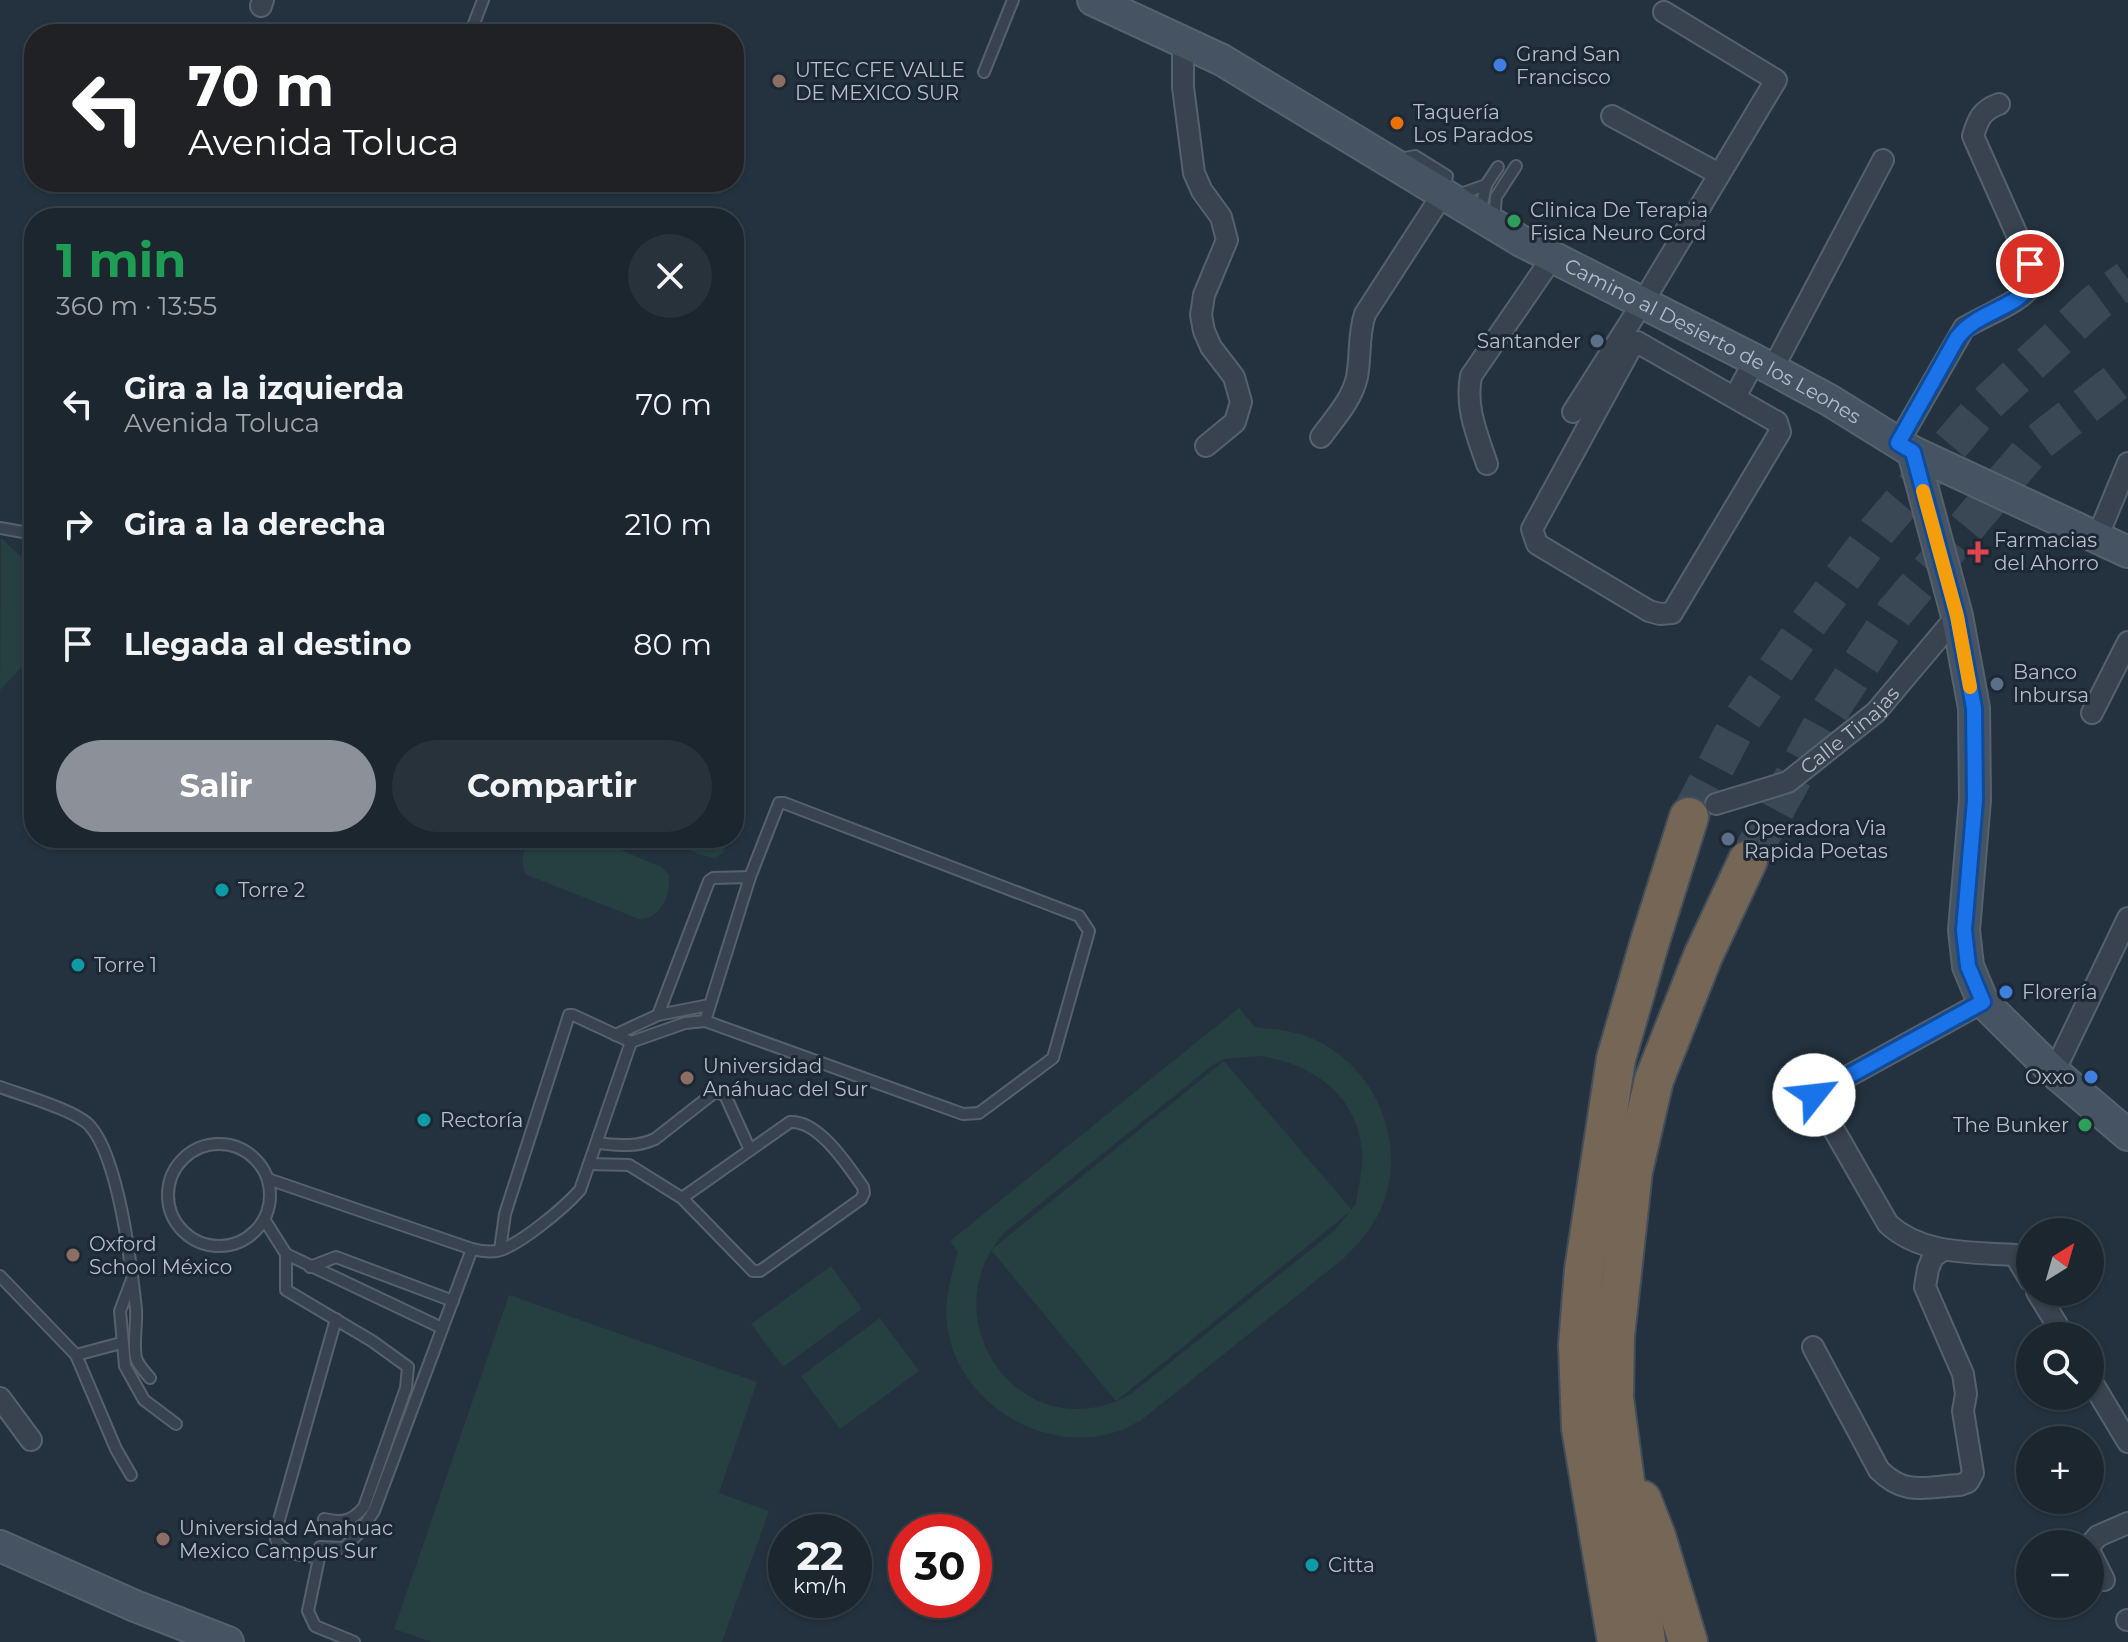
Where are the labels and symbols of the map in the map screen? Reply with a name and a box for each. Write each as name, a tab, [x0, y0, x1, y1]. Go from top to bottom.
place label: Grand San Francisco	[1516, 42, 1620, 89]
marker: Grand San Francisco	[1491, 56, 1509, 74]
place label: UTEC CFE VALLE DE MEXICO SUR	[795, 58, 965, 105]
marker: UTEC CFE VALLE DE MEXICO SUR	[770, 72, 788, 90]
place label: Taquería Los Parados	[1413, 100, 1533, 147]
marker: Taquería Los Parados	[1388, 114, 1406, 132]
place label: Clinica De Terapia Fisica Neuro Cord	[1530, 198, 1708, 245]
marker: Clinica De Terapia Fisica Neuro Cord	[1505, 212, 1523, 230]
pin	[1996, 230, 2064, 298]
street label: Camino al Desierto de los Leones	[1561, 253, 1866, 429]
place label: Santander	[1477, 329, 1581, 353]
marker: Santander	[1588, 332, 1606, 350]
place label: Farmacias del Ahorro	[1994, 528, 2099, 575]
marker: Farmacias del Ahorro	[1969, 543, 1987, 561]
place label: Banco Inbursa	[2013, 660, 2089, 707]
marker: Banco Inbursa	[1988, 675, 2006, 693]
street label: Calle Tinajas	[1795, 681, 1905, 780]
place label: Operadora Via Rapida Poetas	[1744, 816, 1888, 863]
marker: Operadora Via Rapida Poetas	[1719, 830, 1737, 848]
place label: Torre 2	[238, 878, 305, 902]
marker: Torre 2	[213, 881, 231, 899]
place label: Torre 1	[94, 953, 157, 977]
marker: Torre 1	[69, 956, 87, 974]
place label: Florería	[2022, 980, 2097, 1004]
marker: Florería	[1997, 983, 2015, 1001]
position arrow	[1772, 1053, 1856, 1137]
place label: Universidad Anáhuac del Sur	[703, 1054, 868, 1101]
place label: Oxxo	[2025, 1065, 2075, 1089]
marker: Oxxo	[2082, 1068, 2100, 1086]
marker: Universidad Anáhuac del Sur	[678, 1069, 696, 1087]
place label: Rectoría	[440, 1108, 523, 1132]
marker: Rectoría	[415, 1111, 433, 1129]
place label: The Bunker	[1953, 1113, 2069, 1137]
marker: The Bunker	[2076, 1116, 2094, 1134]
north arrow	[2016, 1218, 2104, 1306]
place label: Oxford School México	[89, 1232, 232, 1279]
marker: Oxford School México	[64, 1246, 82, 1264]
speed limit sign: 30	[888, 1514, 992, 1618]
place label: Universidad Anahuac Mexico Campus Sur	[179, 1516, 393, 1563]
marker: Universidad Anahuac Mexico Campus Sur	[154, 1530, 172, 1548]
place label: Citta	[1328, 1553, 1375, 1577]
marker: Citta	[1303, 1556, 1321, 1574]

